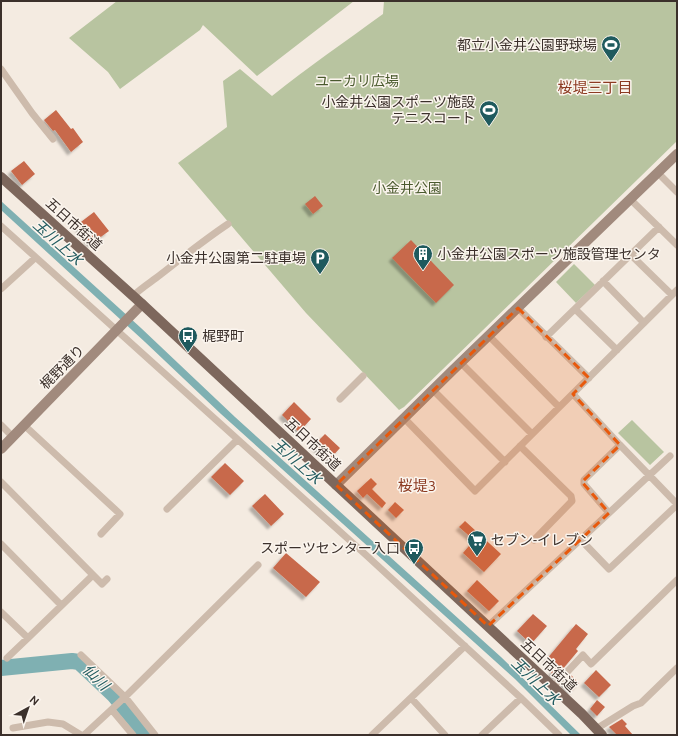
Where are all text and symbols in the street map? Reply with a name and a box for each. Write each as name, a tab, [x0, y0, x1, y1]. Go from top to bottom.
sports icon: 都立小金井公園野球場	[600, 34, 622, 62]
place label: 都立小金井公園野球場	[457, 37, 597, 53]
park label: ユーカリ広場	[315, 73, 399, 89]
district label: 桜堤三丁目	[557, 79, 633, 96]
place label: 小金井公園スポーツ施設 テニスコート	[321, 94, 475, 126]
sports icon: 小金井公園スポーツ施設 テニスコート	[478, 99, 500, 127]
park label: 小金井公園	[372, 180, 442, 196]
street label: 五日市街道	[43, 195, 105, 253]
water label: 玉川上水	[30, 216, 87, 270]
building icon: 小金井公園スポーツ施設管理センタ	[412, 243, 434, 271]
place label: 小金井公園スポーツ施設管理センタ	[437, 246, 661, 262]
parking icon: 小金井公園第二駐車場	[309, 247, 331, 275]
place label: 小金井公園第二駐車場	[166, 250, 306, 266]
bus stop icon: 梶野町	[177, 325, 199, 353]
place label: 梶野町	[202, 328, 244, 344]
street label: 梶野通り	[37, 342, 87, 392]
street label: 五日市街道	[282, 414, 344, 474]
water label: 玉川上水	[269, 435, 326, 489]
district label: 桜堤3	[398, 477, 436, 494]
supermarket icon: セブン-イレブン	[466, 529, 488, 557]
place label: セブン-イレブン	[491, 532, 593, 548]
bus stop icon: スポーツセンター入口	[403, 537, 425, 565]
place label: スポーツセンター入口	[260, 540, 400, 556]
street label: 五日市街道	[518, 635, 580, 695]
water label: 玉川上水	[509, 654, 565, 709]
water label: 仙川	[79, 660, 114, 695]
north arrow	[8, 688, 48, 728]
text: N	[27, 693, 41, 708]

